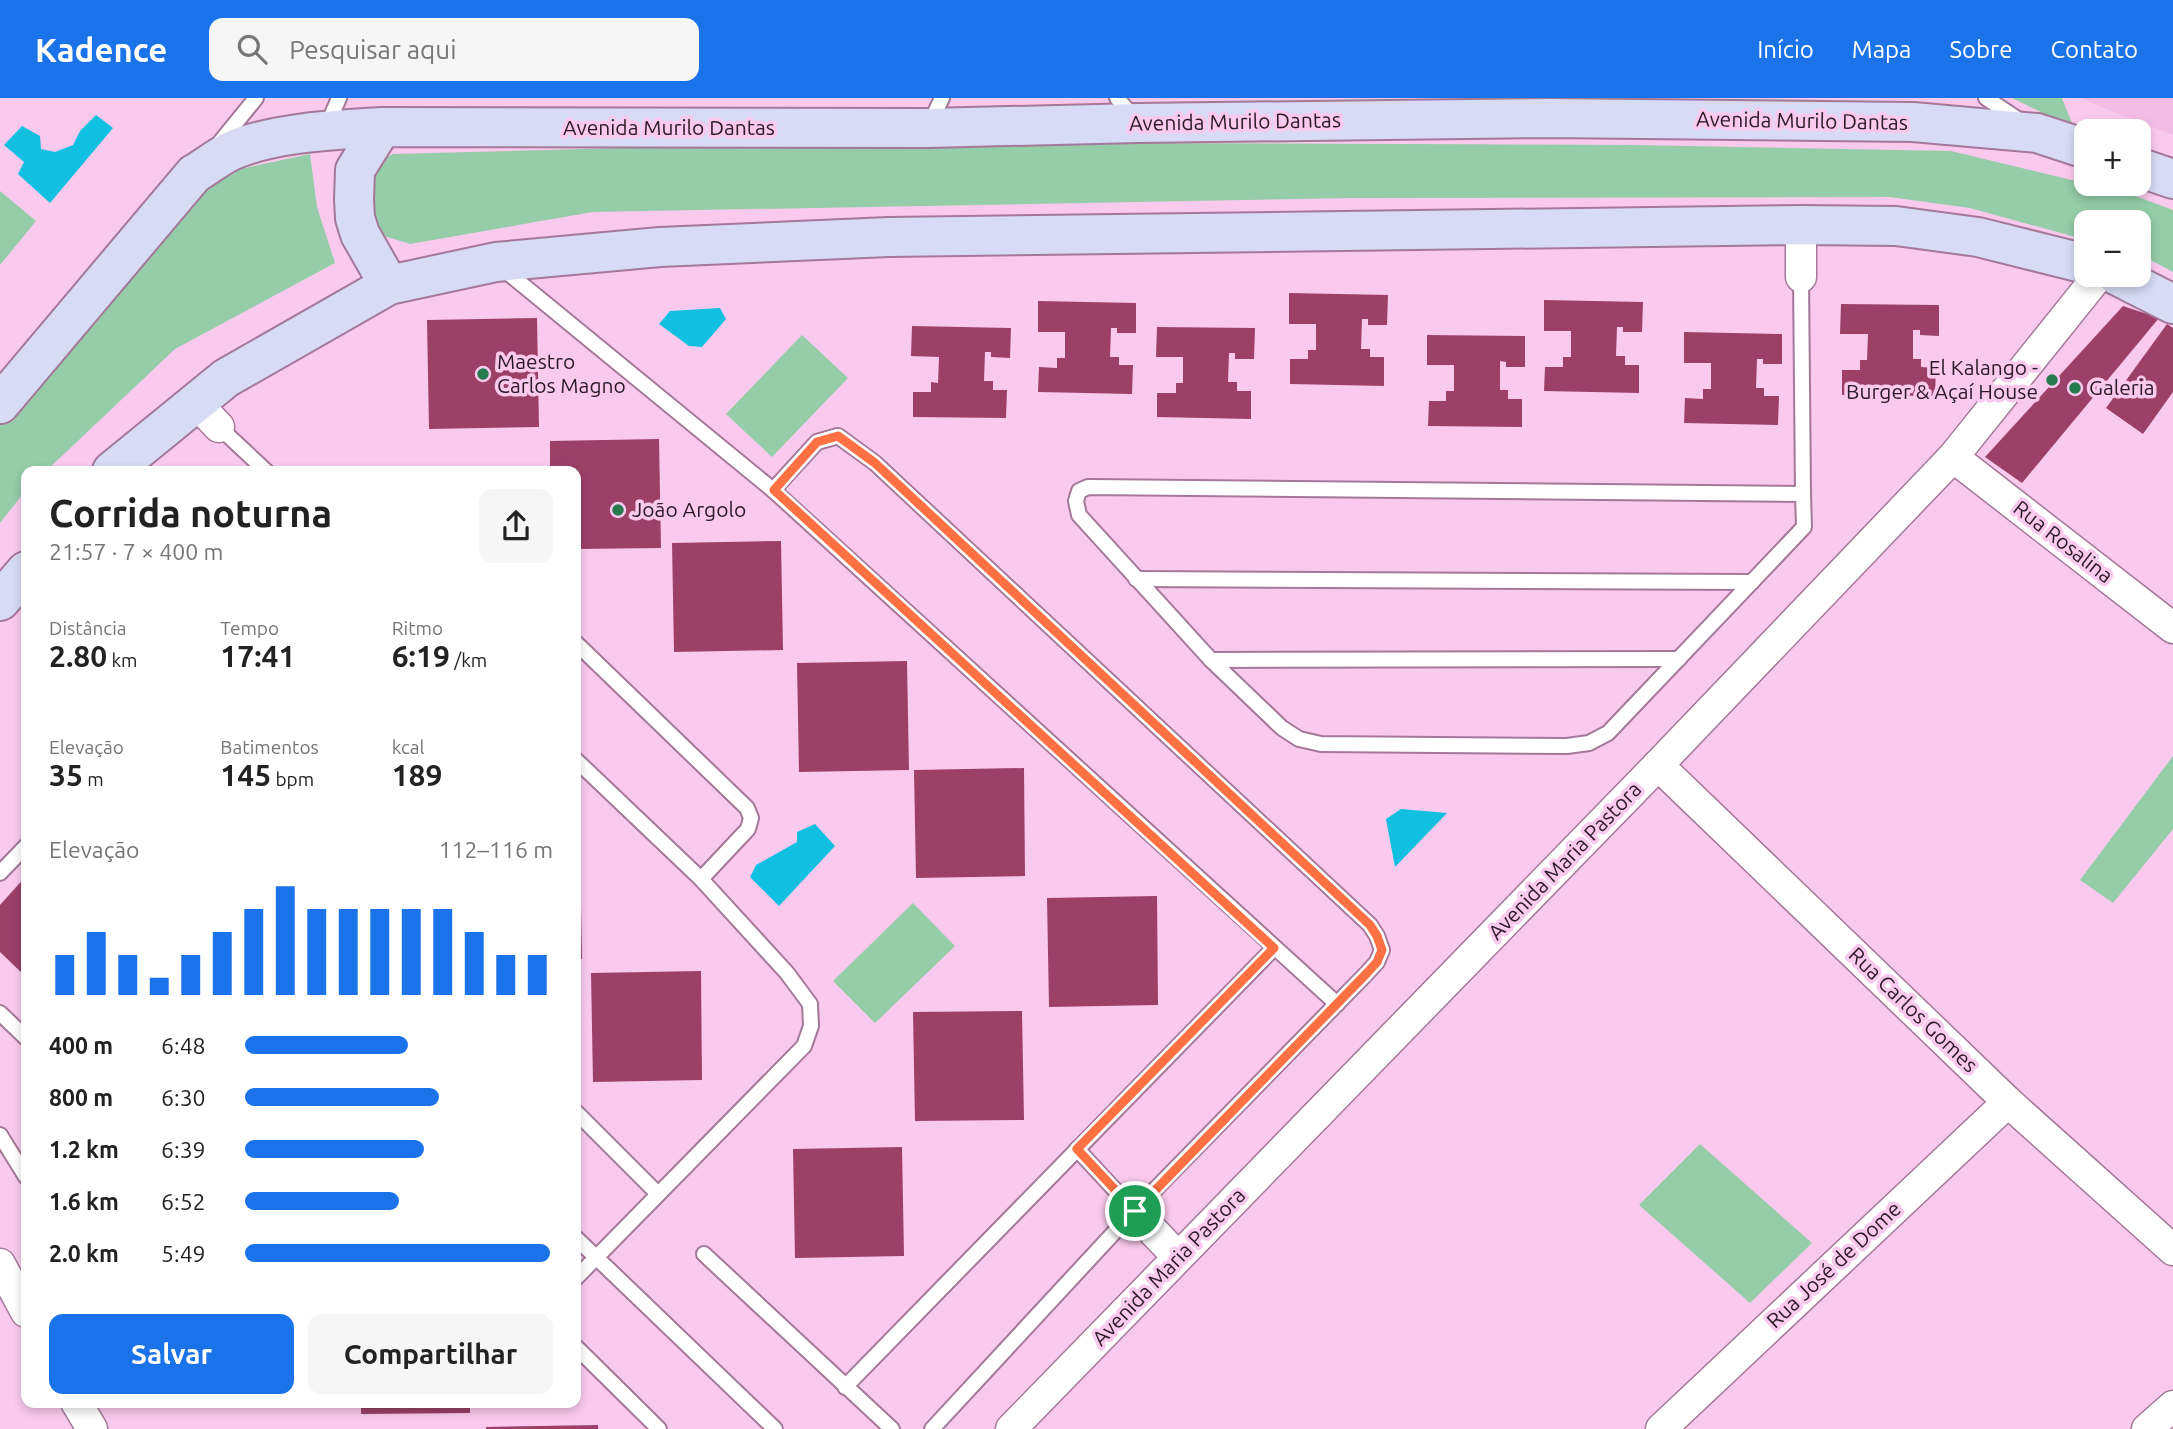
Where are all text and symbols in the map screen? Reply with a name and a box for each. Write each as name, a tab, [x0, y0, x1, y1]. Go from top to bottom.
search box	[209, 18, 699, 81]
icon: search	[233, 30, 271, 68]
text: Kadence	[35, 31, 167, 68]
text: Pesquisar aqui	[289, 35, 457, 64]
text: Início	[1757, 36, 1814, 63]
text: Mapa	[1852, 36, 1911, 63]
text: Sobre	[1949, 36, 2012, 63]
text: Contato	[2050, 36, 2138, 63]
street label: Avenida Murilo Dantas	[1696, 106, 1908, 134]
street label: Avenida Murilo Dantas	[1129, 107, 1341, 135]
street label: Avenida Murilo Dantas	[563, 115, 775, 139]
map controls	[2074, 119, 2151, 287]
button: +	[2074, 119, 2151, 196]
button: −	[2074, 210, 2151, 287]
place label: Maestro Carlos Magno	[497, 349, 626, 397]
place label: El Kalango - Burger & Açaí House	[1846, 355, 2038, 403]
marker: Maestro Carlos Magno	[475, 366, 491, 382]
marker: El Kalango - Burger & Açaí House	[2044, 372, 2060, 388]
place label: Galeria	[2089, 375, 2155, 399]
marker: Galeria	[2067, 380, 2083, 396]
button: share	[479, 489, 553, 563]
text: Corrida noturna	[49, 492, 332, 534]
street label: Rua Rosalina	[2009, 495, 2118, 587]
place label: João Argolo	[632, 497, 746, 521]
marker: João Argolo	[610, 502, 626, 518]
text: 21:57 · 7 × 400 m	[49, 539, 223, 564]
text: Distância	[49, 617, 127, 639]
text: Tempo	[220, 617, 279, 639]
text: Ritmo	[392, 617, 443, 639]
text: 2.80	[49, 639, 107, 673]
text: 17:41	[220, 639, 295, 673]
text: 6:19	[392, 639, 450, 673]
text: km	[107, 649, 137, 671]
text: /km	[450, 649, 487, 671]
text: Elevação	[49, 736, 124, 758]
text: Batimentos	[220, 736, 319, 758]
text: kcal	[392, 736, 424, 758]
text: 35	[49, 758, 83, 792]
text: 145	[220, 758, 271, 792]
text: 189	[392, 758, 442, 792]
text: m	[83, 768, 104, 790]
text: bpm	[271, 768, 314, 790]
street label: Avenida Maria Pastora	[1483, 777, 1646, 944]
text: Elevação	[49, 837, 140, 862]
text: 112–116 m	[439, 837, 553, 862]
street label: Rua Carlos Gomes	[1845, 942, 1983, 1077]
text: 400 m	[49, 1033, 113, 1058]
text: 6:48	[161, 1033, 206, 1058]
text: 800 m	[49, 1085, 113, 1110]
text: 6:30	[161, 1085, 206, 1110]
text: 1.2 km	[49, 1137, 119, 1162]
text: 6:39	[161, 1137, 206, 1162]
pin	[1105, 1181, 1165, 1241]
street label: Avenida Maria Pastora	[1087, 1183, 1250, 1350]
text: 1.6 km	[49, 1189, 119, 1214]
text: 6:52	[161, 1189, 206, 1214]
icon: arrive	[1116, 1192, 1154, 1230]
street label: Rua José de Dome	[1761, 1196, 1905, 1332]
text: 2.0 km	[49, 1241, 119, 1266]
text: 5:49	[161, 1241, 206, 1266]
button: Salvar	[49, 1314, 294, 1394]
button: Compartilhar	[308, 1314, 553, 1394]

